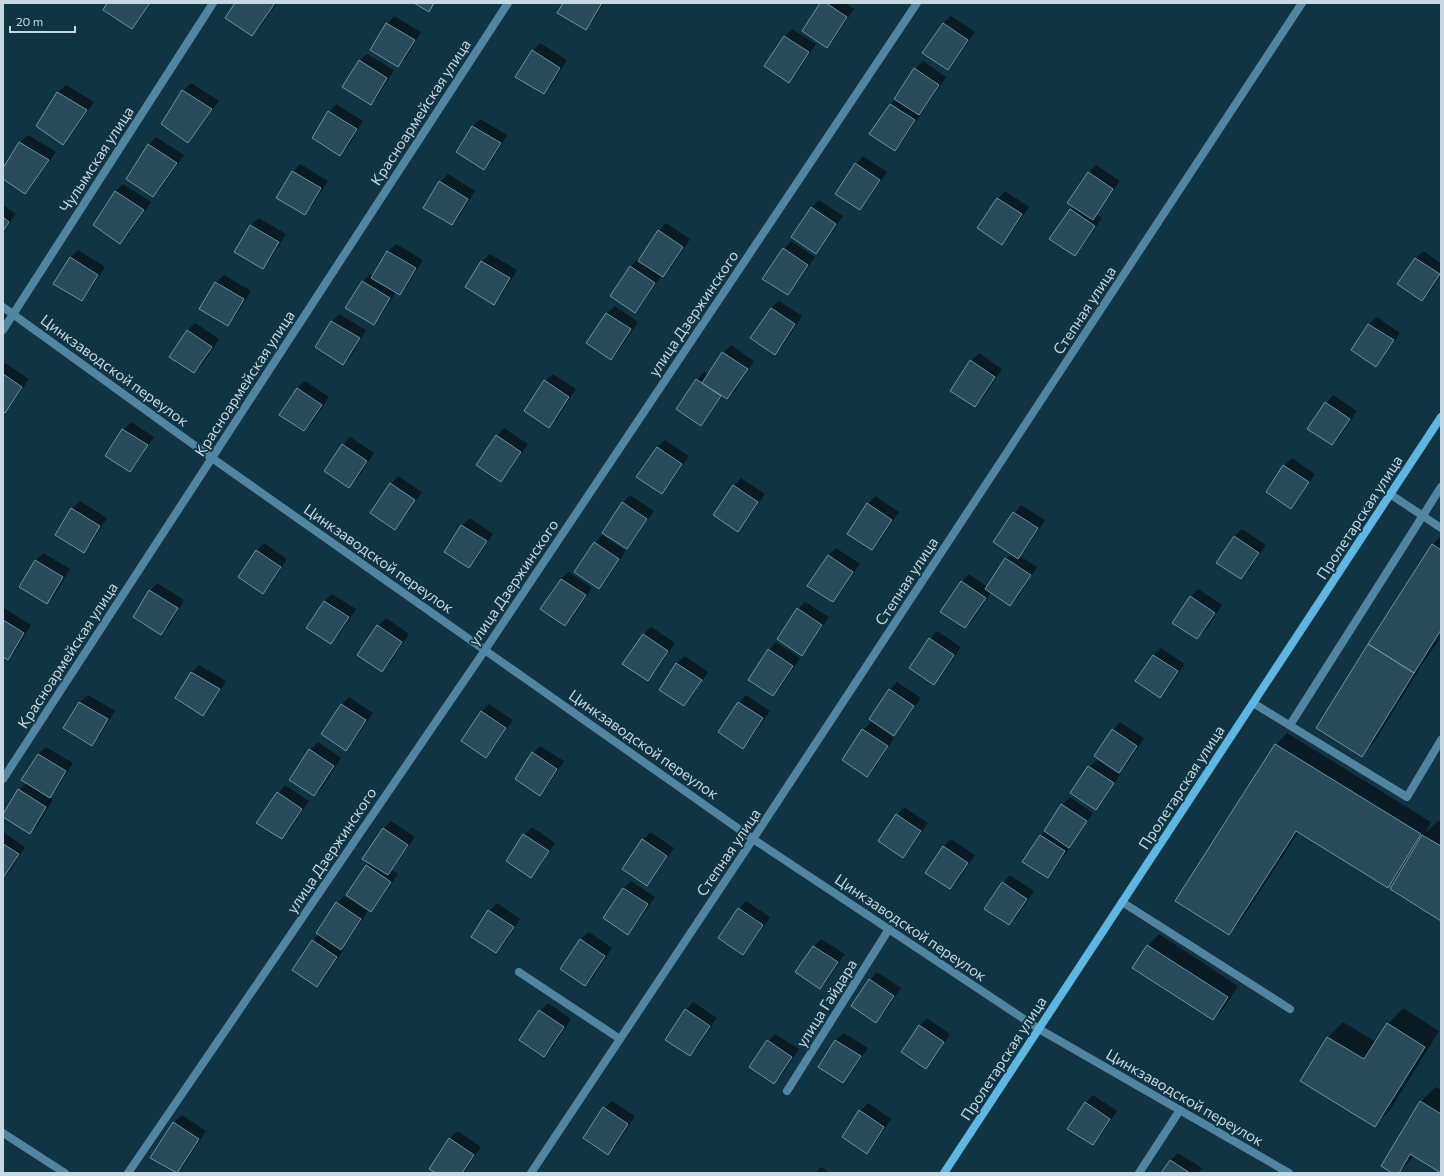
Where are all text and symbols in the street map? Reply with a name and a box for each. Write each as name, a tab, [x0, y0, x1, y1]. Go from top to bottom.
scale bar	[10, 8, 75, 34]
text: 20 m	[16, 14, 43, 28]
street label: Красноармейская улица	[366, 36, 474, 188]
street label: Чулымская улица	[55, 103, 137, 215]
street label: улица Дзержинского	[644, 247, 742, 379]
street label: Степная улица	[1049, 263, 1119, 357]
street label: Красноармейская улица	[190, 307, 298, 459]
street label: Цинкзаводской переулок	[37, 310, 193, 430]
street label: Пролетарская улица	[1312, 452, 1406, 582]
street label: Цинкзаводской переулок	[301, 499, 457, 617]
street label: улица Дзержинского	[464, 516, 562, 648]
street label: Степная улица	[871, 534, 941, 628]
street label: Красноармейская улица	[13, 579, 121, 731]
street label: Цинкзаводской переулок	[566, 685, 722, 803]
street label: Пролетарская улица	[1134, 722, 1228, 852]
street label: улица Дзержинского	[282, 784, 380, 916]
street label: Степная улица	[692, 805, 764, 899]
street label: Цинкзаводской переулок	[832, 870, 990, 984]
street label: улица Гайдара	[792, 956, 860, 1050]
street label: Пролетарская улица	[956, 993, 1050, 1123]
street label: Цинкзаводской переулок	[1103, 1045, 1267, 1149]

